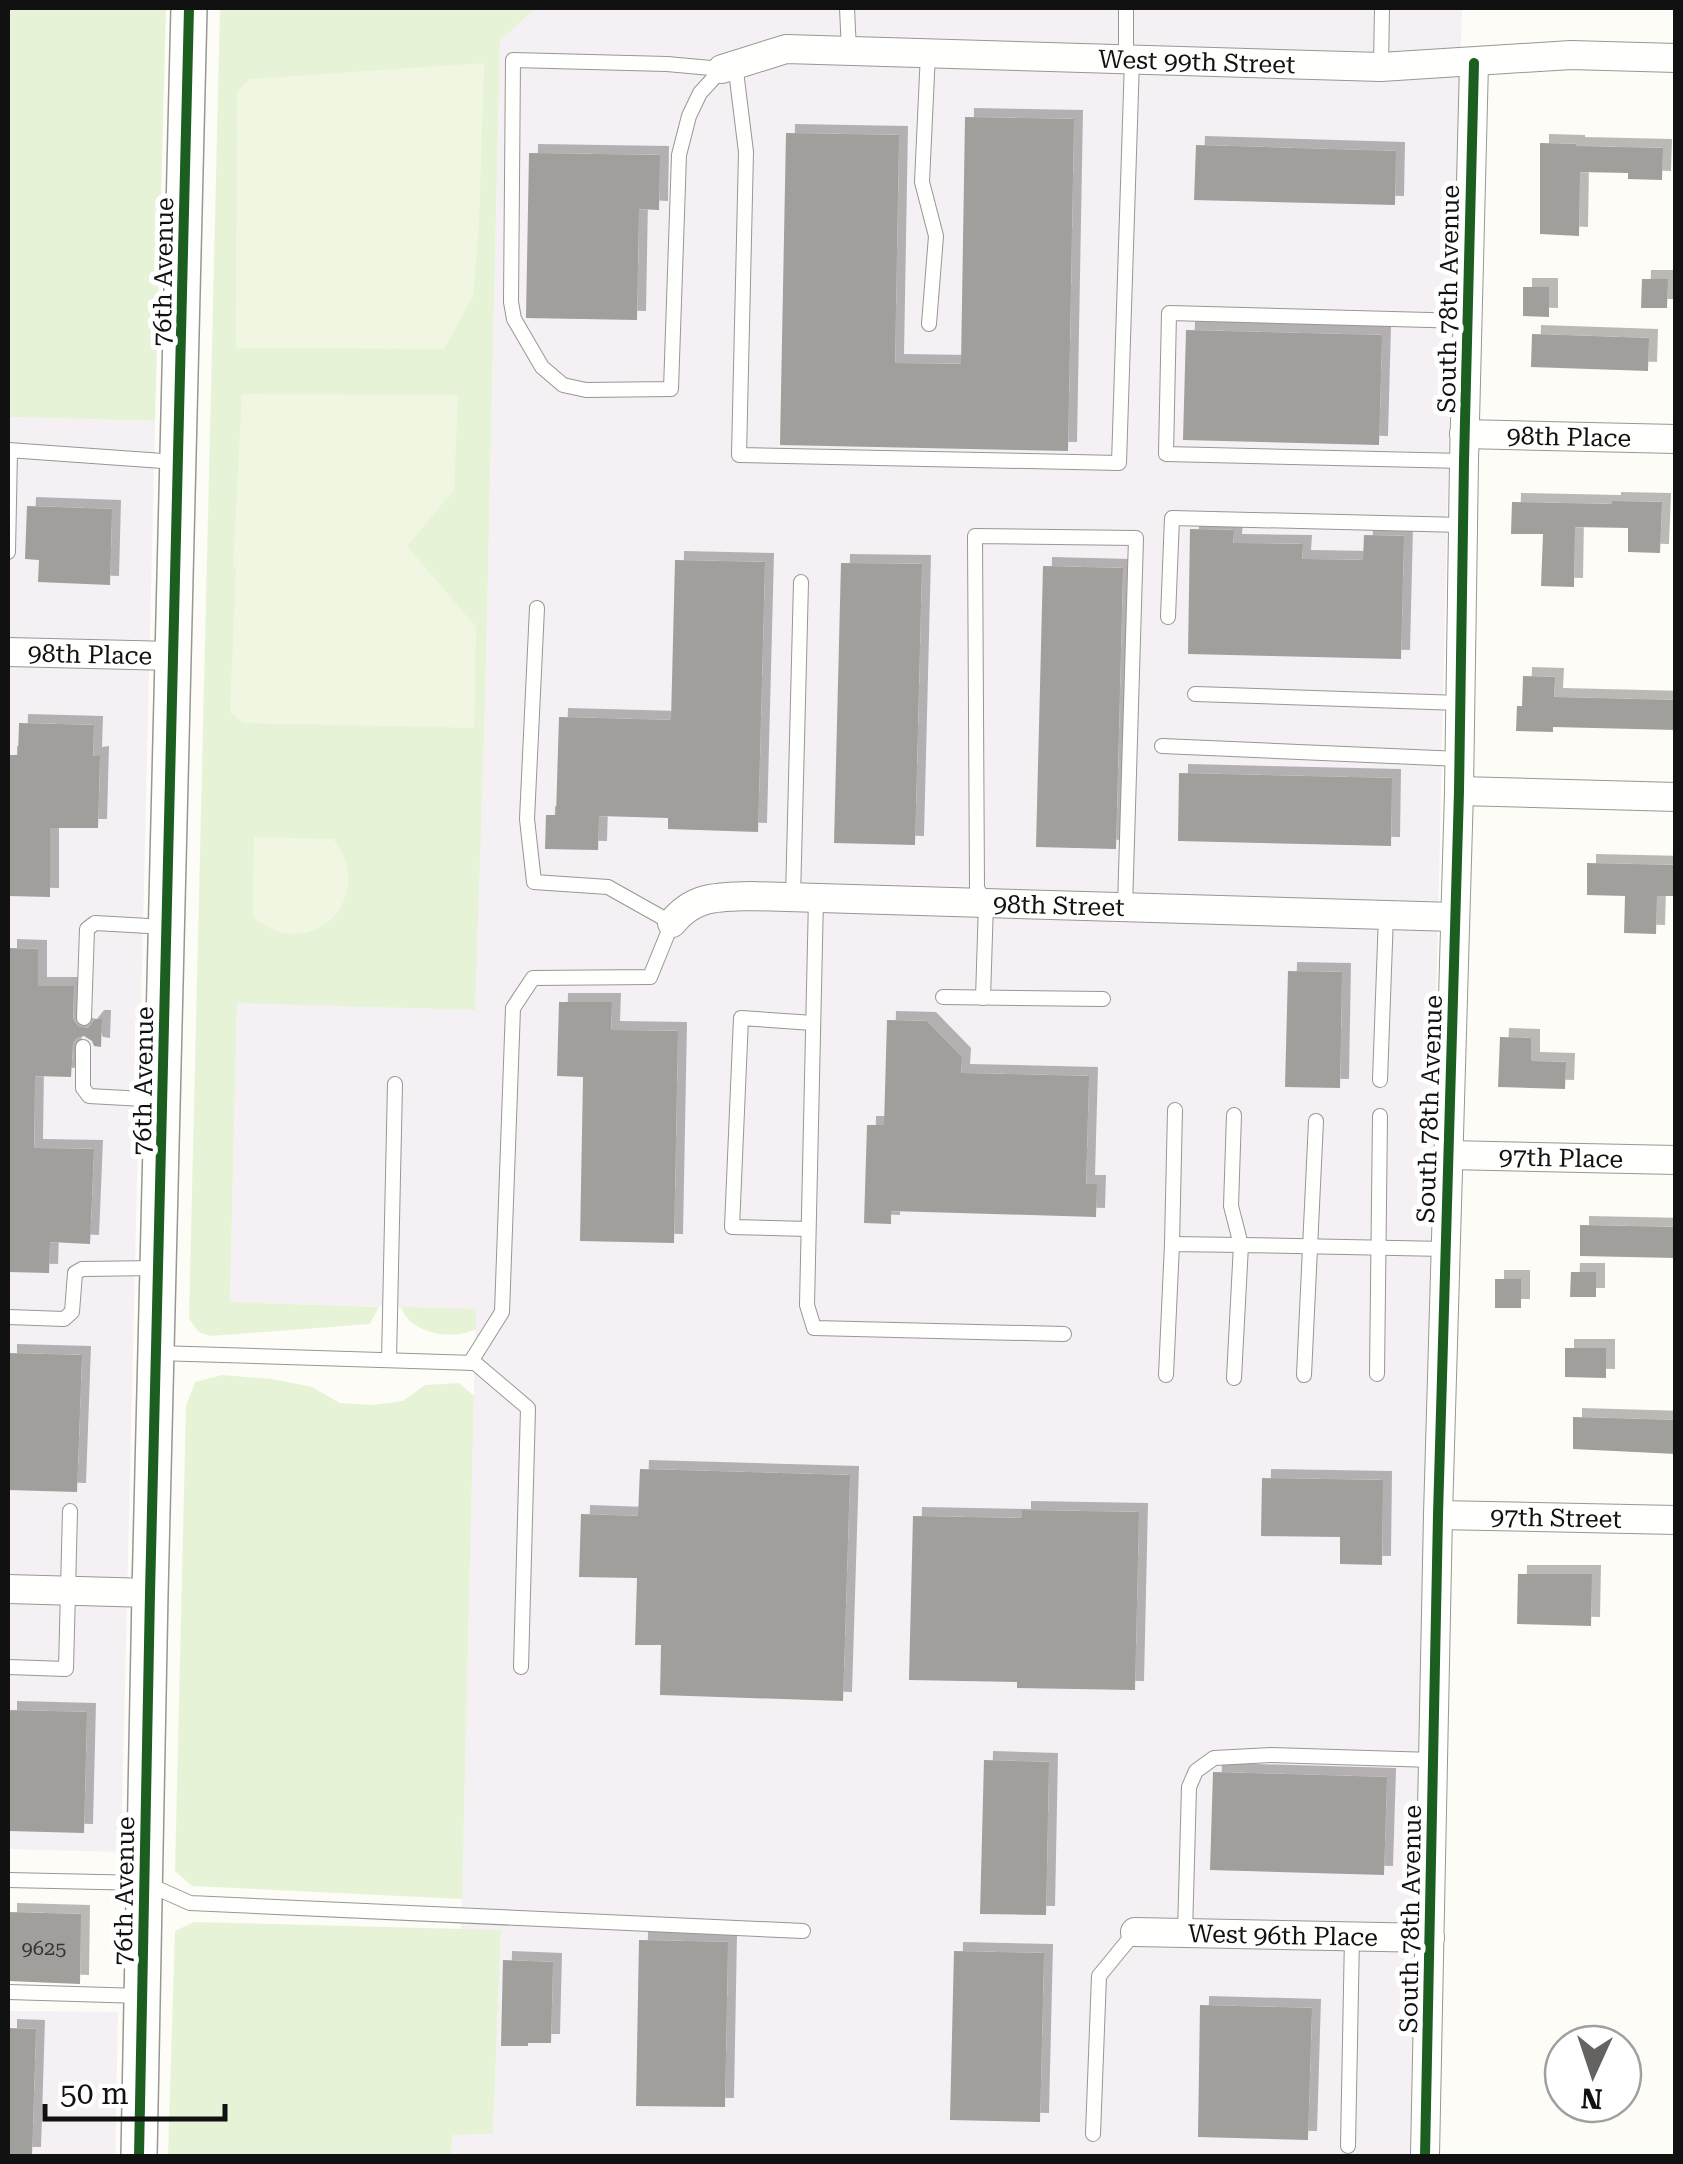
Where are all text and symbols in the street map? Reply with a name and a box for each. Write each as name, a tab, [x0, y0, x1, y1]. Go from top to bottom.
street label: West 99th Street	[1098, 44, 1296, 79]
street label: South 78th Avenue	[1432, 185, 1465, 413]
street label: 76th Avenue	[148, 197, 179, 347]
street label: 98th Place	[1506, 421, 1632, 453]
street label: 98th Place	[27, 638, 153, 670]
street label: 98th Street	[993, 889, 1125, 922]
street label: South 78th Avenue	[1411, 995, 1448, 1224]
street label: 76th Avenue	[128, 1006, 159, 1156]
street label: 97th Place	[1498, 1142, 1624, 1174]
street label: 97th Street	[1490, 1502, 1622, 1534]
street label: South 78th Avenue	[1394, 1805, 1427, 2033]
street label: 76th Avenue	[109, 1816, 140, 1966]
street label: West 96th Place	[1188, 1919, 1378, 1952]
house number: 9625	[22, 1936, 66, 1960]
north arrow	[1543, 2024, 1643, 2124]
scale bar	[45, 2059, 225, 2121]
text: 50 m	[60, 2076, 129, 2111]
text: N	[1580, 2081, 1603, 2116]

